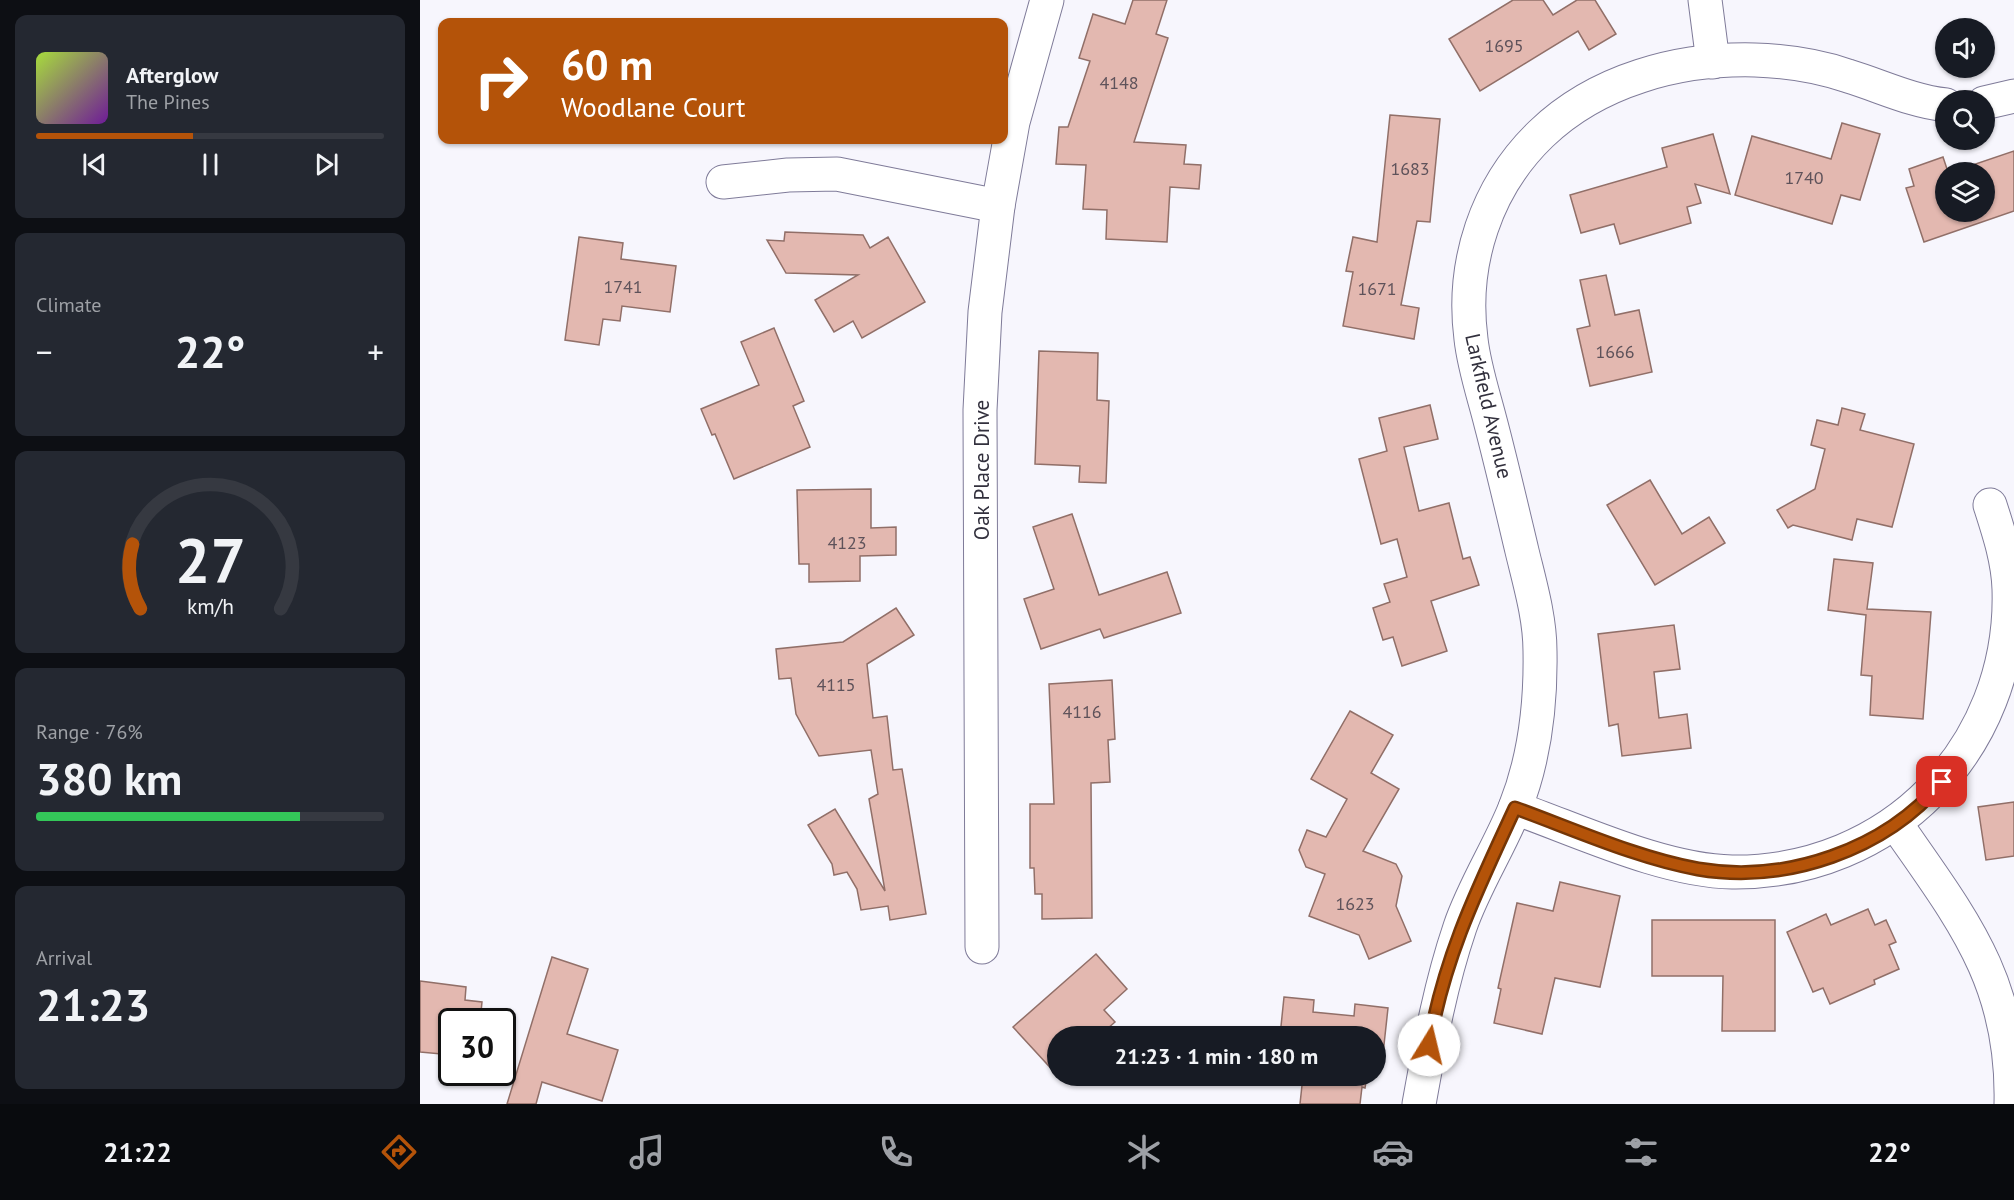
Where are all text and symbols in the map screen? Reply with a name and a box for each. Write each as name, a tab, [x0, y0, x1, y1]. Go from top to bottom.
map controls	[1935, 18, 1995, 222]
button: sound	[1935, 18, 1995, 78]
house number: 1695	[1484, 34, 1524, 57]
text: 60 m	[561, 37, 653, 92]
icon: right	[462, 42, 540, 120]
text: Afterglow	[126, 61, 218, 89]
house number: 4148	[1099, 71, 1139, 94]
text: The Pines	[126, 89, 210, 115]
text: Woodlane Court	[561, 90, 745, 124]
button: search	[1935, 90, 1995, 150]
icon: previous	[78, 148, 111, 181]
icon: pause	[194, 148, 227, 181]
icon: next	[310, 148, 343, 181]
house number: 1683	[1390, 157, 1430, 180]
button: layers	[1935, 162, 1995, 222]
house number: 1740	[1784, 166, 1824, 189]
house number: 1741	[603, 275, 643, 298]
house number: 1671	[1357, 277, 1397, 300]
text: Climate	[36, 292, 102, 318]
text: 22°	[175, 322, 245, 380]
text: −	[36, 330, 53, 373]
text: +	[367, 330, 384, 373]
street label: Larkfield Avenue	[1459, 331, 1519, 481]
house number: 1666	[1595, 340, 1635, 363]
street label: Oak Place Drive	[968, 400, 995, 540]
text: 27	[175, 519, 245, 600]
house number: 4123	[827, 531, 867, 554]
text: km/h	[186, 592, 233, 620]
house number: 4115	[816, 673, 856, 696]
house number: 4116	[1062, 700, 1102, 723]
text: Range · 76%	[36, 719, 143, 745]
text: 380 km	[36, 749, 182, 807]
pin	[1916, 756, 1967, 807]
icon: arrive	[1925, 765, 1958, 798]
house number: 1623	[1335, 892, 1375, 915]
text: Arrival	[36, 945, 92, 971]
text: 21:23	[36, 975, 150, 1033]
speed limit sign: 30	[438, 1008, 516, 1086]
position arrow	[1397, 1013, 1461, 1077]
text: 21:23 · 1 min · 180 m	[1115, 1042, 1318, 1070]
icon: directions	[378, 1131, 420, 1173]
icon: music	[626, 1131, 668, 1173]
icon: phone	[875, 1131, 917, 1173]
icon: climate	[1123, 1131, 1165, 1173]
icon: car	[1372, 1131, 1414, 1173]
icon: filters	[1620, 1131, 1662, 1173]
text: 21:22	[103, 1135, 172, 1169]
text: 22°	[1868, 1135, 1911, 1169]

